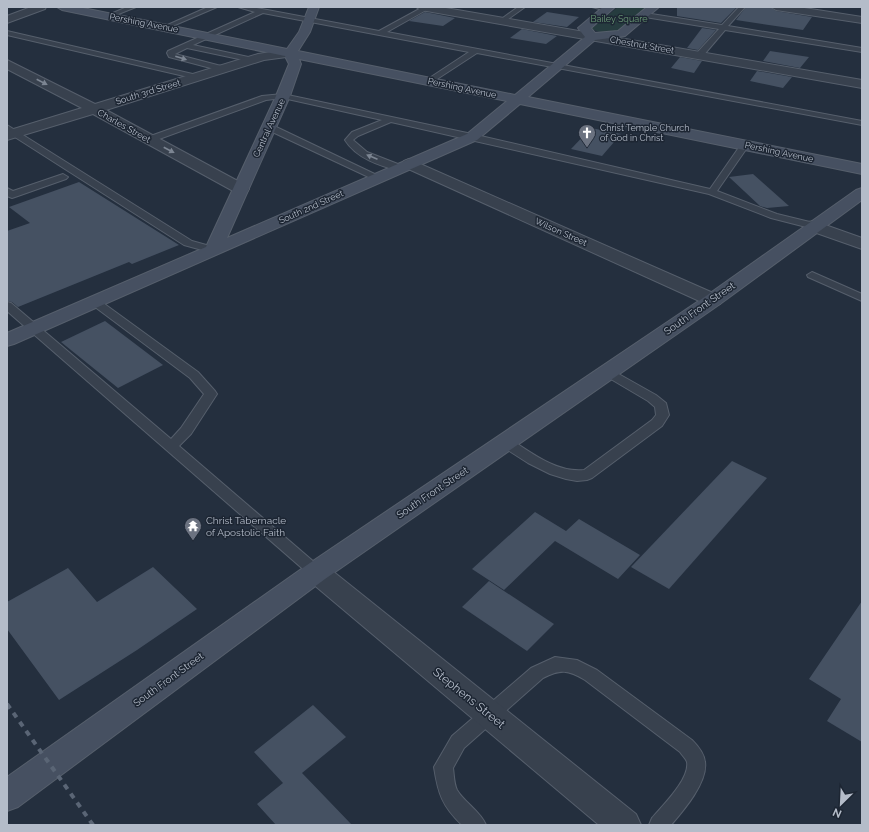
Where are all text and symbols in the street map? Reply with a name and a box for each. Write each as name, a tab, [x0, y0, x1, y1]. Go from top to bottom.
street label: Pershing Avenue	[109, 11, 180, 35]
park label: Bailey Square	[591, 14, 648, 24]
street label: Chestnut Street	[609, 34, 675, 56]
one-way arrow	[176, 55, 188, 61]
street label: Pershing Avenue	[427, 76, 498, 100]
street label: South 3rd Street	[114, 77, 182, 107]
one-way arrow	[36, 79, 47, 85]
street label: Central Avenue	[251, 96, 287, 159]
street label: Charles Street	[96, 107, 152, 145]
church icon: Christ Temple Church of God in Christ	[577, 123, 597, 148]
place label: Christ Temple Church of God in Christ	[600, 123, 690, 143]
street label: Pershing Avenue	[744, 140, 815, 164]
one-way arrow	[163, 147, 174, 154]
one-way arrow	[367, 154, 378, 160]
street label: South 2nd Street	[277, 188, 345, 226]
street label: Wilson Street	[533, 216, 589, 248]
street label: South Front Street	[662, 279, 737, 337]
street label: South Front Street	[394, 464, 471, 520]
place label: Christ Tabernacle of Apostolic Faith	[206, 515, 286, 538]
temple icon: Christ Tabernacle of Apostolic Faith	[183, 516, 203, 541]
street label: South Front Street	[131, 650, 206, 709]
street label: Stephens Street	[430, 665, 508, 731]
north arrow	[821, 784, 861, 824]
text: N	[831, 805, 844, 820]

